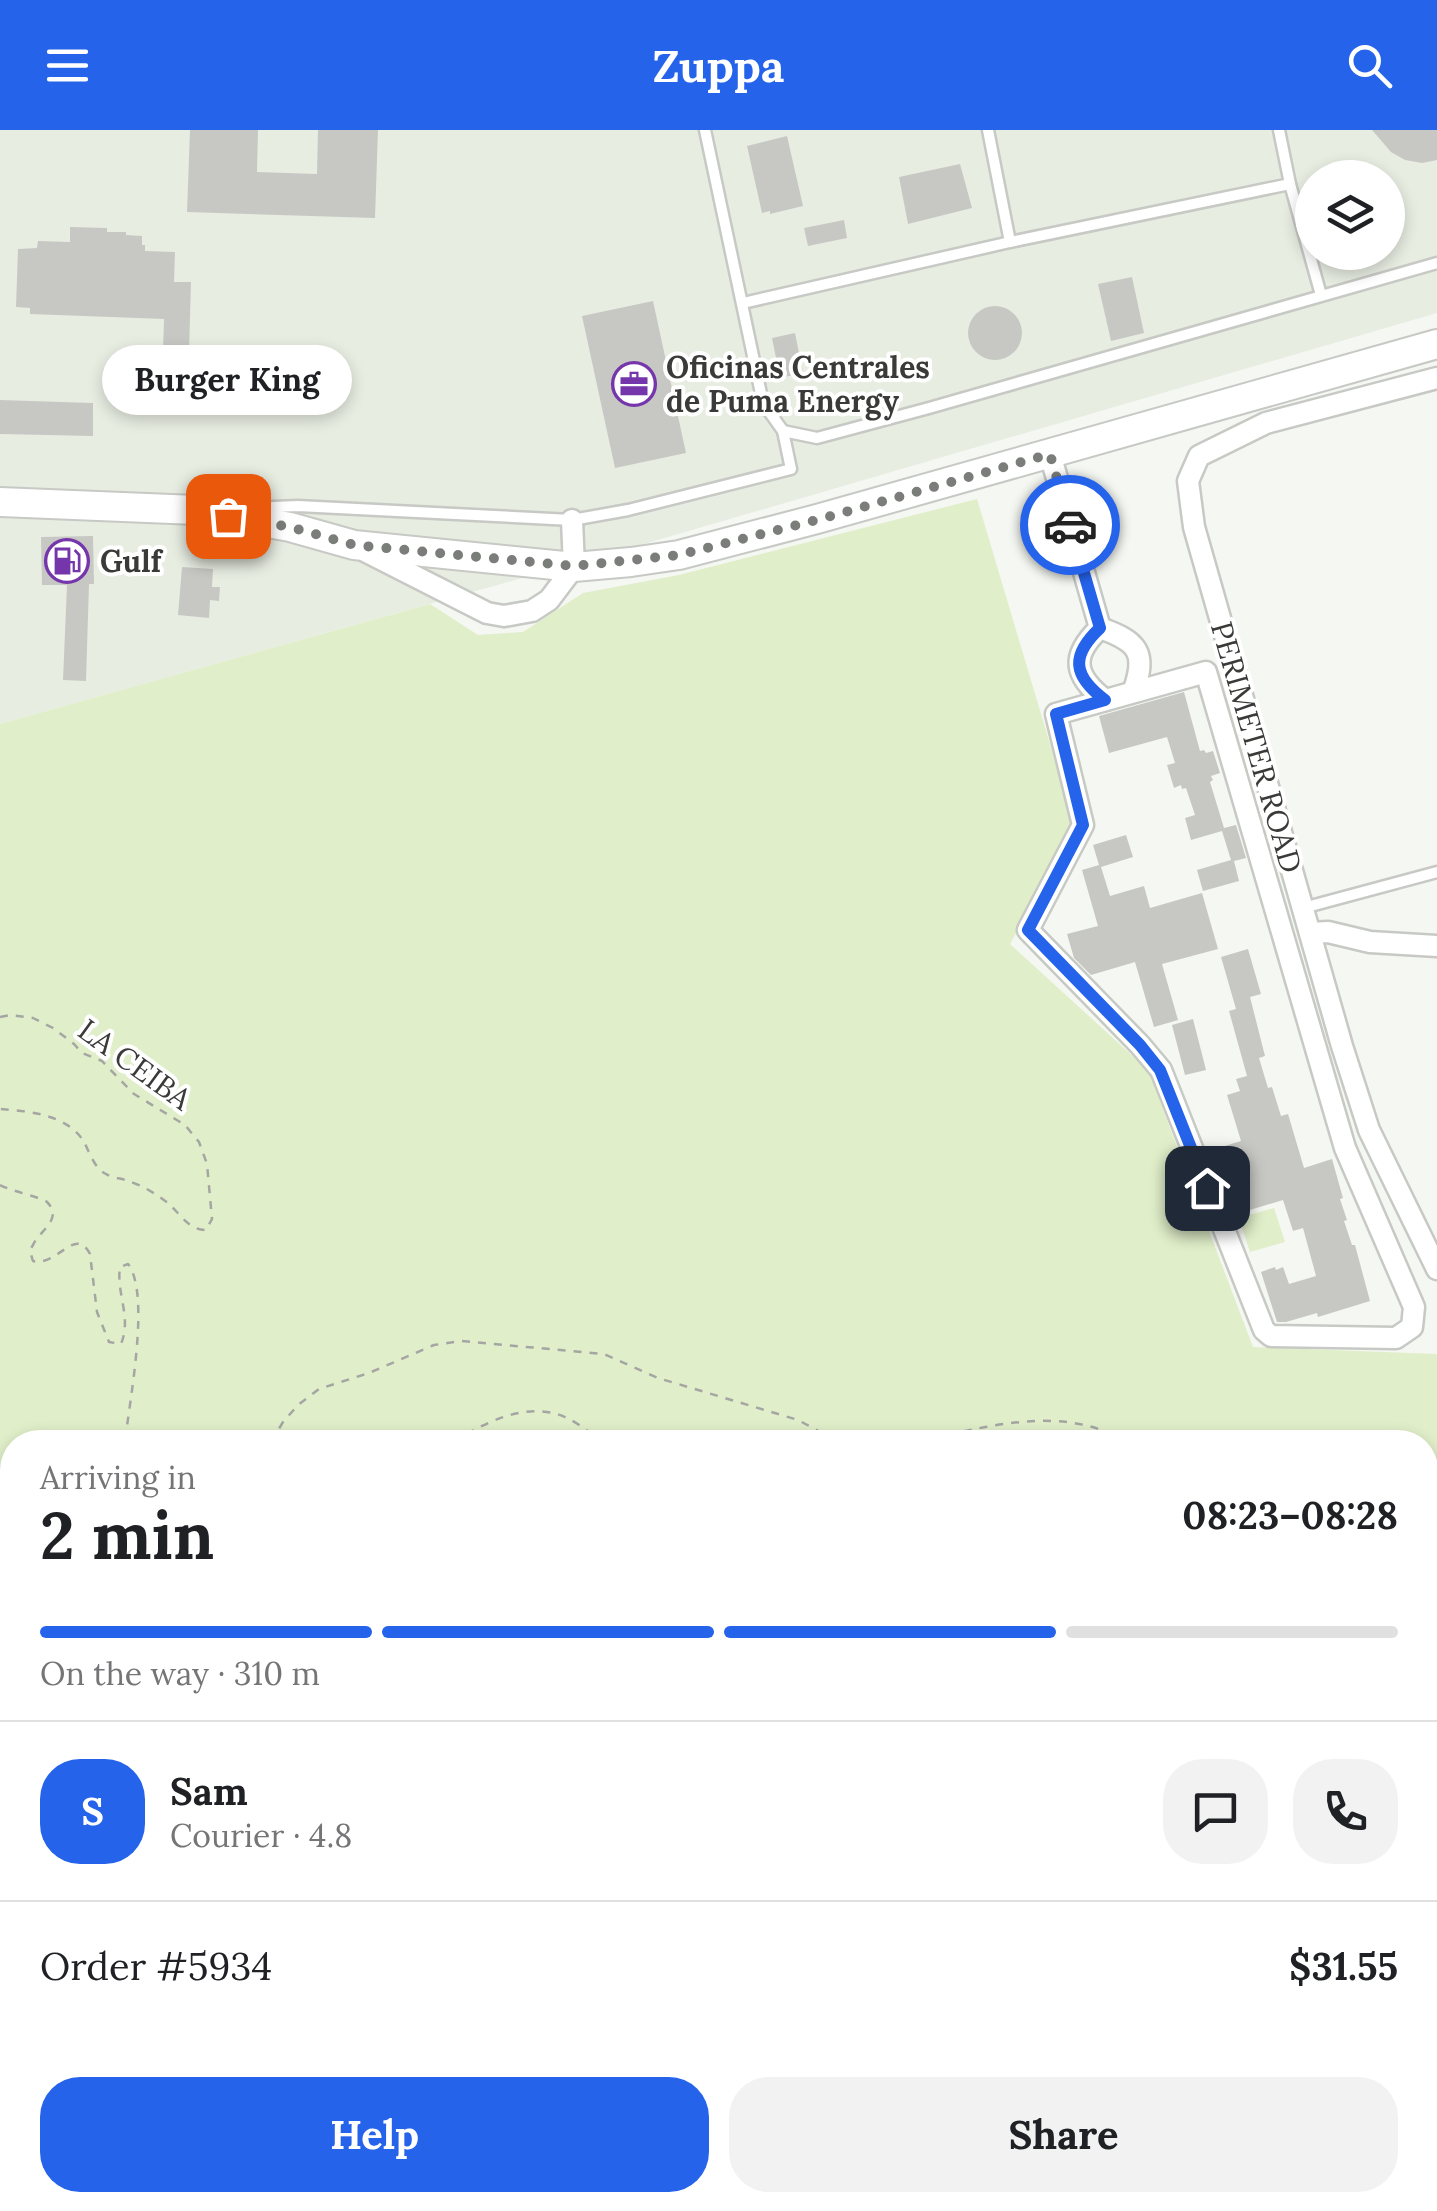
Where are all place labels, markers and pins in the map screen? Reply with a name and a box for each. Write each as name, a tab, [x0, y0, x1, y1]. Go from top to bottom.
callout: Burger King	[103, 346, 353, 416]
place label: Oficinas Centrales de Puma Energy	[666, 348, 930, 421]
office icon: Oficinas Centrales de Puma Energy	[611, 361, 657, 407]
pin	[186, 474, 271, 559]
fuel station icon: Gulf	[44, 538, 90, 584]
place label: Gulf	[100, 542, 164, 580]
pin	[1165, 1146, 1250, 1231]

